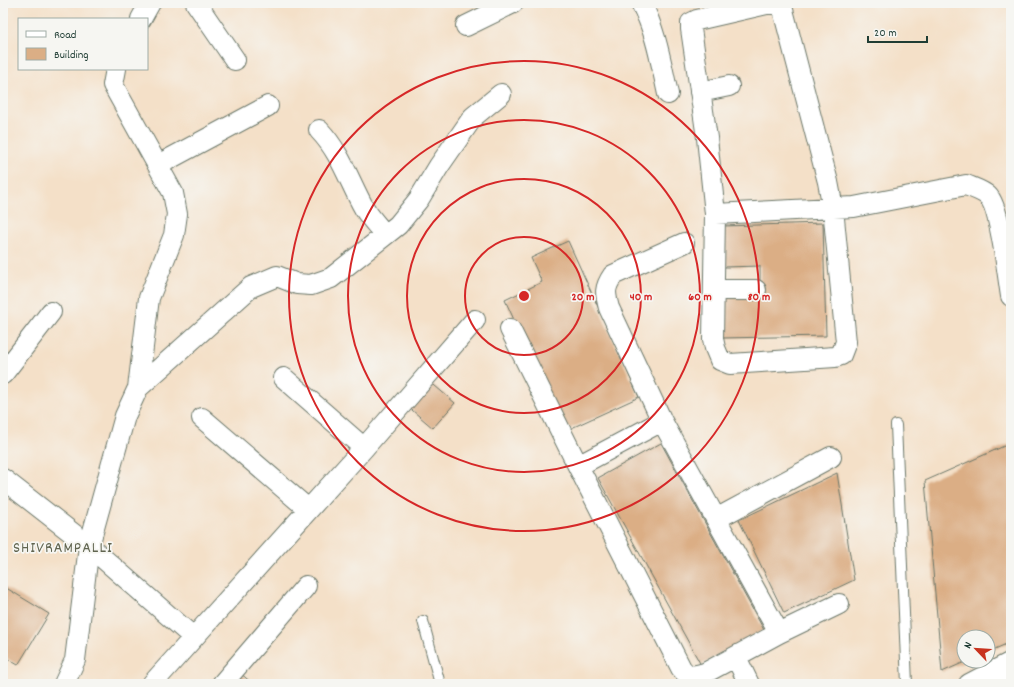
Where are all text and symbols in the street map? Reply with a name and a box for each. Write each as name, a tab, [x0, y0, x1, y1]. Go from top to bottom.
legend	[18, 18, 148, 70]
scale bar	[868, 18, 927, 44]
text: 20 m	[874, 25, 897, 42]
text: Road	[54, 27, 76, 44]
text: Building	[54, 47, 89, 64]
centre of rings	[517, 289, 531, 303]
text: 20 m	[572, 289, 594, 306]
text: 40 m	[630, 289, 652, 306]
text: 60 m	[688, 289, 712, 306]
text: 80 m	[748, 289, 770, 306]
district label: SHIVRAMPALLI	[13, 537, 113, 560]
north arrow	[956, 629, 996, 669]
text: N	[960, 639, 977, 651]

